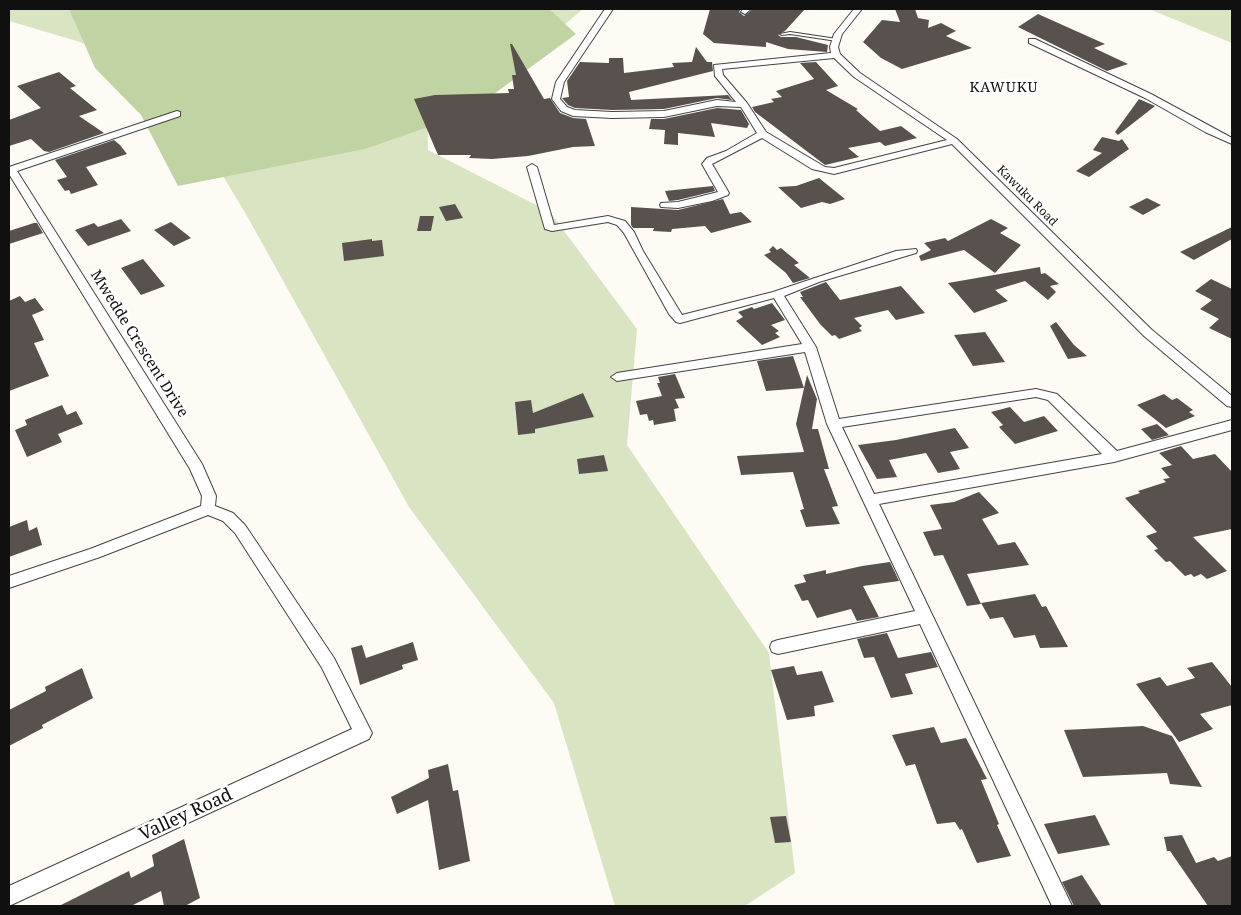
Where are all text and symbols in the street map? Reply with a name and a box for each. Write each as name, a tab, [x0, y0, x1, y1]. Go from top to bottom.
district label: KAWUKU	[969, 80, 1039, 96]
street label: Kawuku Road	[994, 163, 1060, 229]
street label: Mwedde Crescent Drive	[86, 267, 192, 421]
street label: Valley Road	[136, 784, 236, 846]

